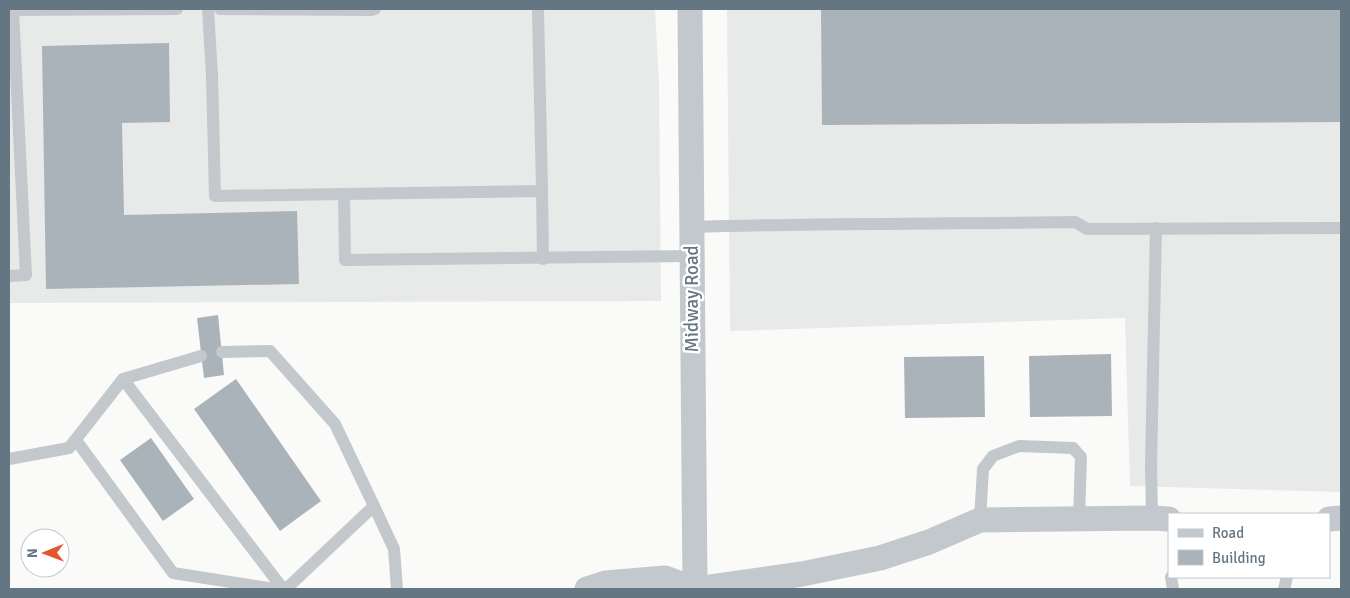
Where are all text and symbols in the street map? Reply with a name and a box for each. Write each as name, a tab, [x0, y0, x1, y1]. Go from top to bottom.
street label: Midway Road	[680, 245, 704, 353]
legend	[1168, 513, 1330, 578]
text: Road	[1212, 524, 1244, 542]
north arrow	[20, 528, 70, 578]
text: N	[24, 548, 41, 558]
text: Building	[1212, 549, 1266, 567]

